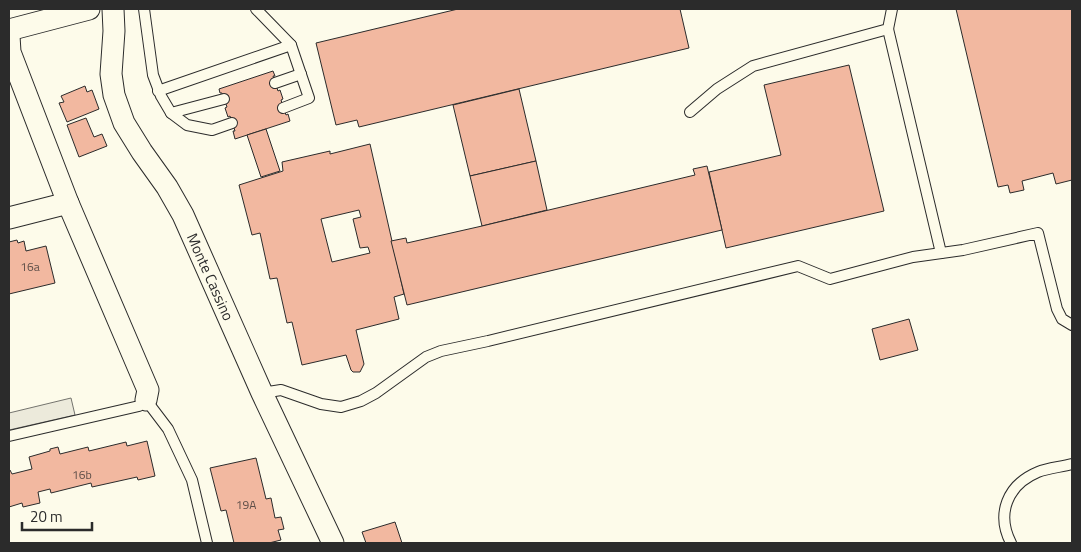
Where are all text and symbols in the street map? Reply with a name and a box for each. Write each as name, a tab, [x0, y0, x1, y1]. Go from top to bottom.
street label: Monte Cassino	[181, 229, 240, 324]
house number: 16a	[20, 257, 40, 276]
house number: 16b	[72, 465, 92, 484]
house number: 19A	[236, 495, 256, 514]
scale bar	[22, 500, 92, 532]
text: 20 m	[30, 505, 63, 528]

